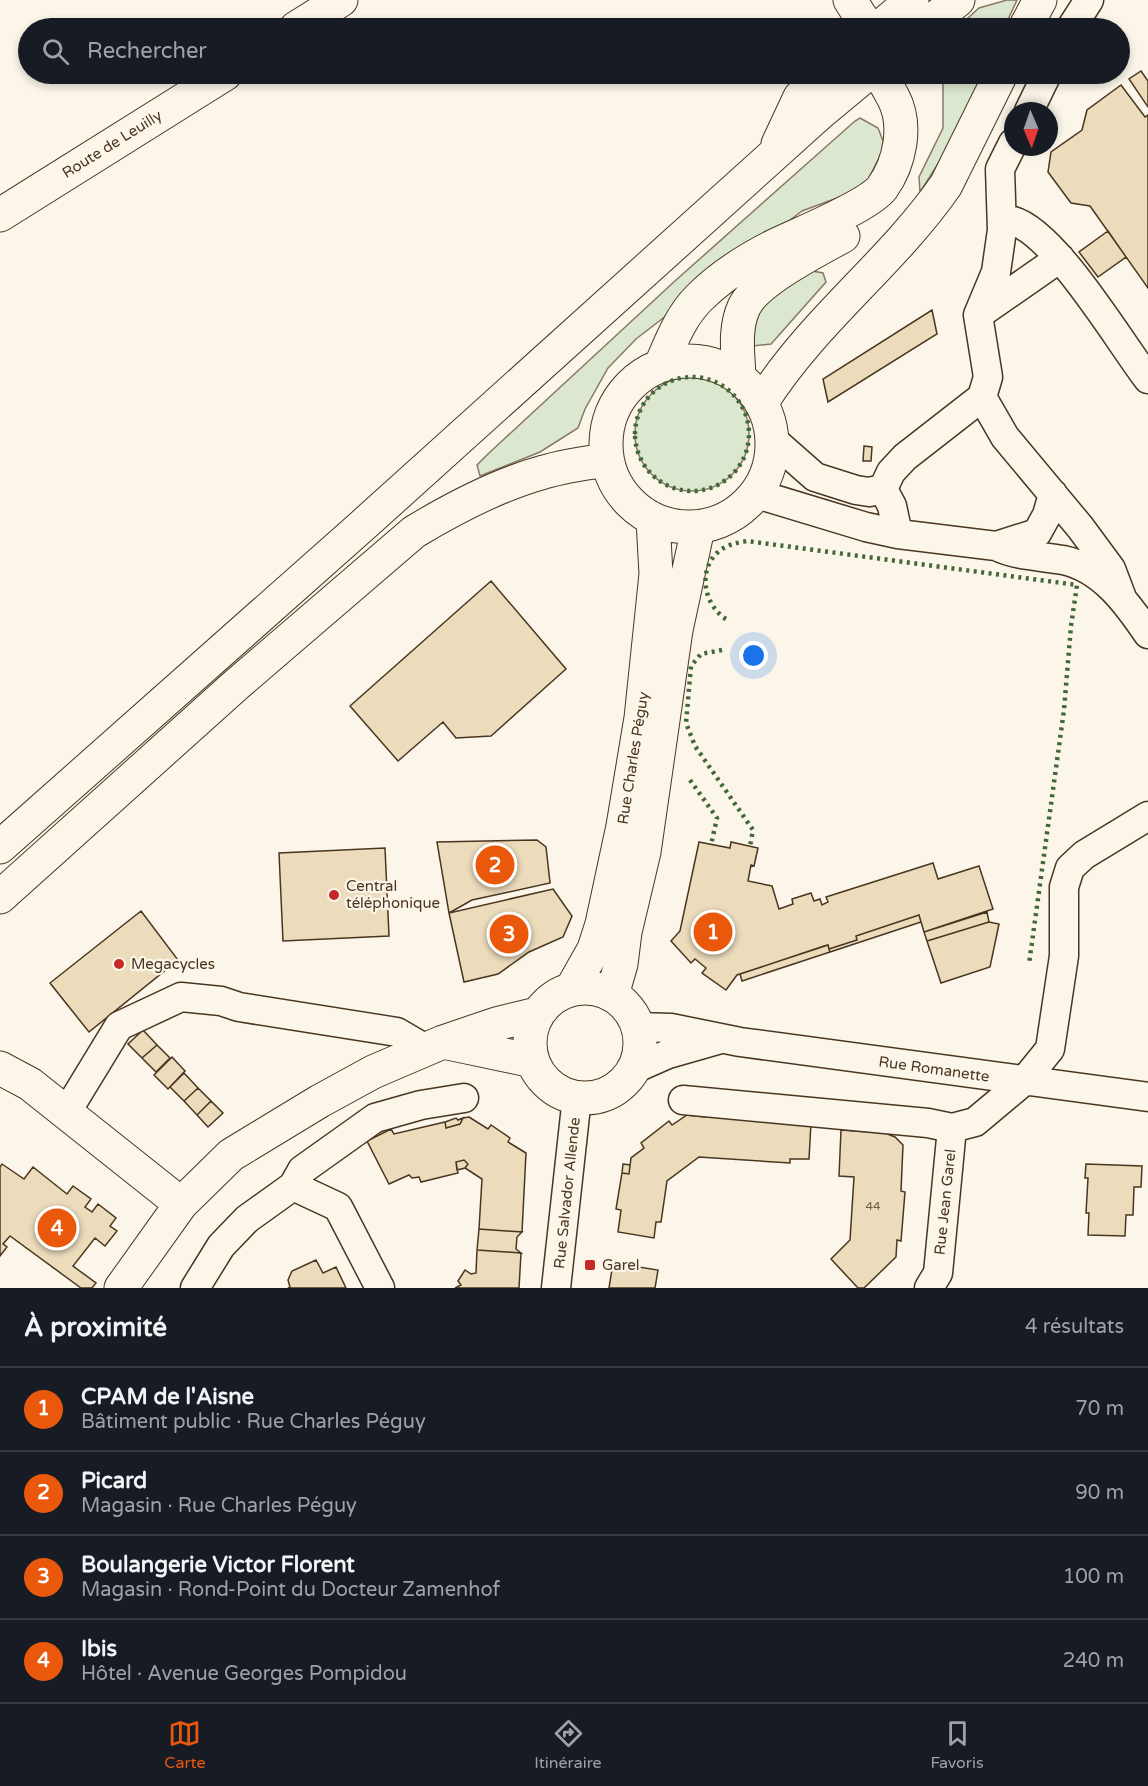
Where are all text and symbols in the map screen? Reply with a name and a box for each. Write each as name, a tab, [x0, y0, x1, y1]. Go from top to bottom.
search box	[18, 18, 1130, 84]
icon: search	[39, 35, 72, 68]
text: Rechercher	[87, 38, 207, 64]
north arrow	[1004, 102, 1058, 156]
street label: Route de Leuilly	[59, 106, 165, 182]
your location	[739, 641, 768, 670]
street label: Rue Charles Péguy	[614, 690, 652, 826]
pin: 2	[476, 842, 514, 888]
place label: Central téléphonique	[346, 877, 440, 912]
marker: Central téléphonique	[327, 888, 341, 902]
pin: 1	[694, 910, 732, 954]
pin: 3	[490, 912, 528, 956]
place label: Megacycles	[131, 955, 215, 973]
marker: Megacycles	[112, 957, 126, 971]
street label: Rue Romanette	[877, 1052, 991, 1086]
street label: Rue Salvador Allende	[550, 1116, 584, 1270]
street label: Rue Jean Garel	[930, 1148, 960, 1256]
house number: 44	[865, 1199, 881, 1213]
pin: 4	[38, 1206, 76, 1250]
place label: Garel	[602, 1256, 640, 1274]
marker: Garel	[583, 1258, 597, 1272]
text: À proximité	[24, 1312, 167, 1343]
text: 4 résultats	[1025, 1315, 1124, 1339]
text: CPAM de l'Aisne	[81, 1384, 254, 1410]
text: 1	[37, 1397, 50, 1421]
text: 70 m	[1075, 1397, 1124, 1421]
text: Bâtiment public · Rue Charles Péguy	[81, 1410, 426, 1434]
text: Picard	[81, 1468, 147, 1494]
text: 2	[37, 1481, 50, 1505]
text: 90 m	[1075, 1481, 1124, 1505]
text: Magasin · Rue Charles Péguy	[81, 1494, 357, 1518]
text: Boulangerie Victor Florent	[81, 1552, 355, 1578]
text: 3	[37, 1565, 50, 1589]
text: 100 m	[1063, 1565, 1124, 1589]
text: Magasin · Rond-Point du Docteur Zamenhof	[81, 1578, 500, 1602]
text: Ibis	[81, 1636, 117, 1662]
text: 4	[37, 1649, 50, 1673]
text: 240 m	[1063, 1649, 1124, 1673]
text: Hôtel · Avenue Georges Pompidou	[81, 1662, 407, 1686]
tab: Carte	[164, 1717, 206, 1773]
tab: Itinéraire	[534, 1717, 602, 1773]
tab: Favoris	[930, 1717, 984, 1773]

